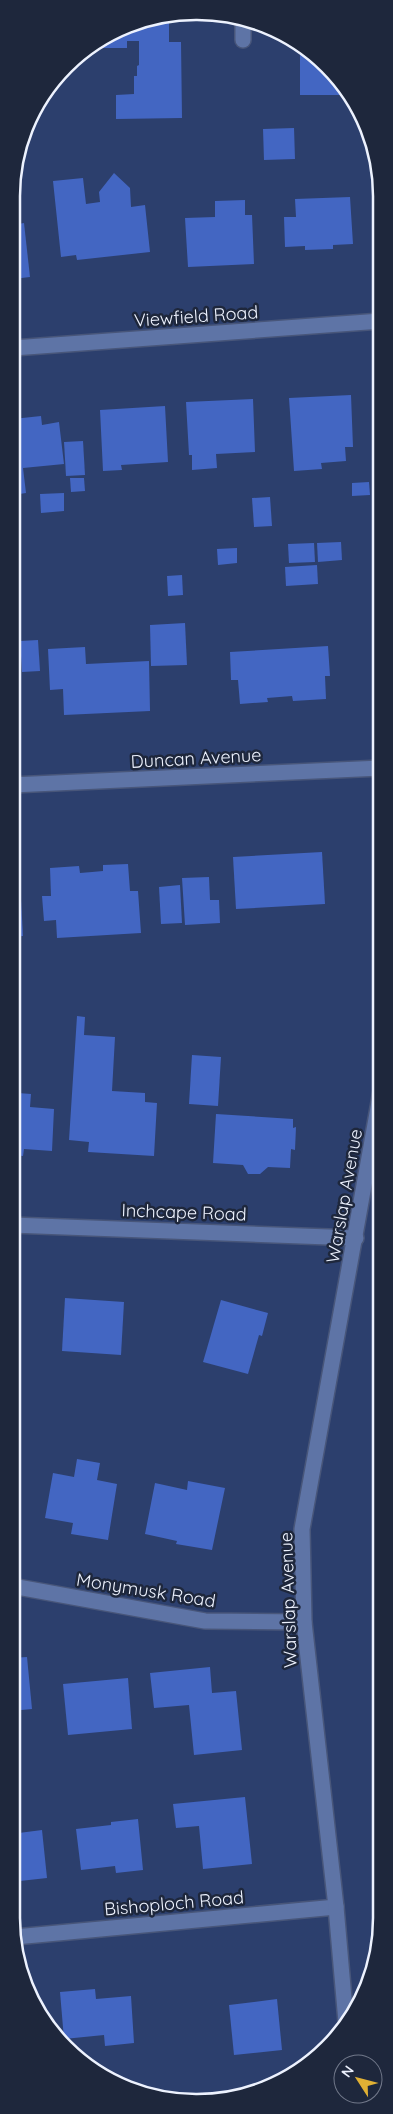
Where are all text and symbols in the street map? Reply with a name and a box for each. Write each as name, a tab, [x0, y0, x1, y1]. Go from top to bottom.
street label: Viewfield Road	[133, 300, 259, 332]
street label: Duncan Avenue	[130, 743, 262, 773]
street label: Warslap Avenue	[321, 1127, 367, 1265]
street label: Inchcape Road	[121, 1198, 247, 1226]
street label: Warslap Avenue	[274, 1532, 302, 1668]
street label: Monymusk Road	[75, 1568, 217, 1612]
street label: Bishoploch Road	[103, 1885, 245, 1921]
north arrow	[333, 2054, 383, 2104]
text: N	[337, 2062, 358, 2081]

